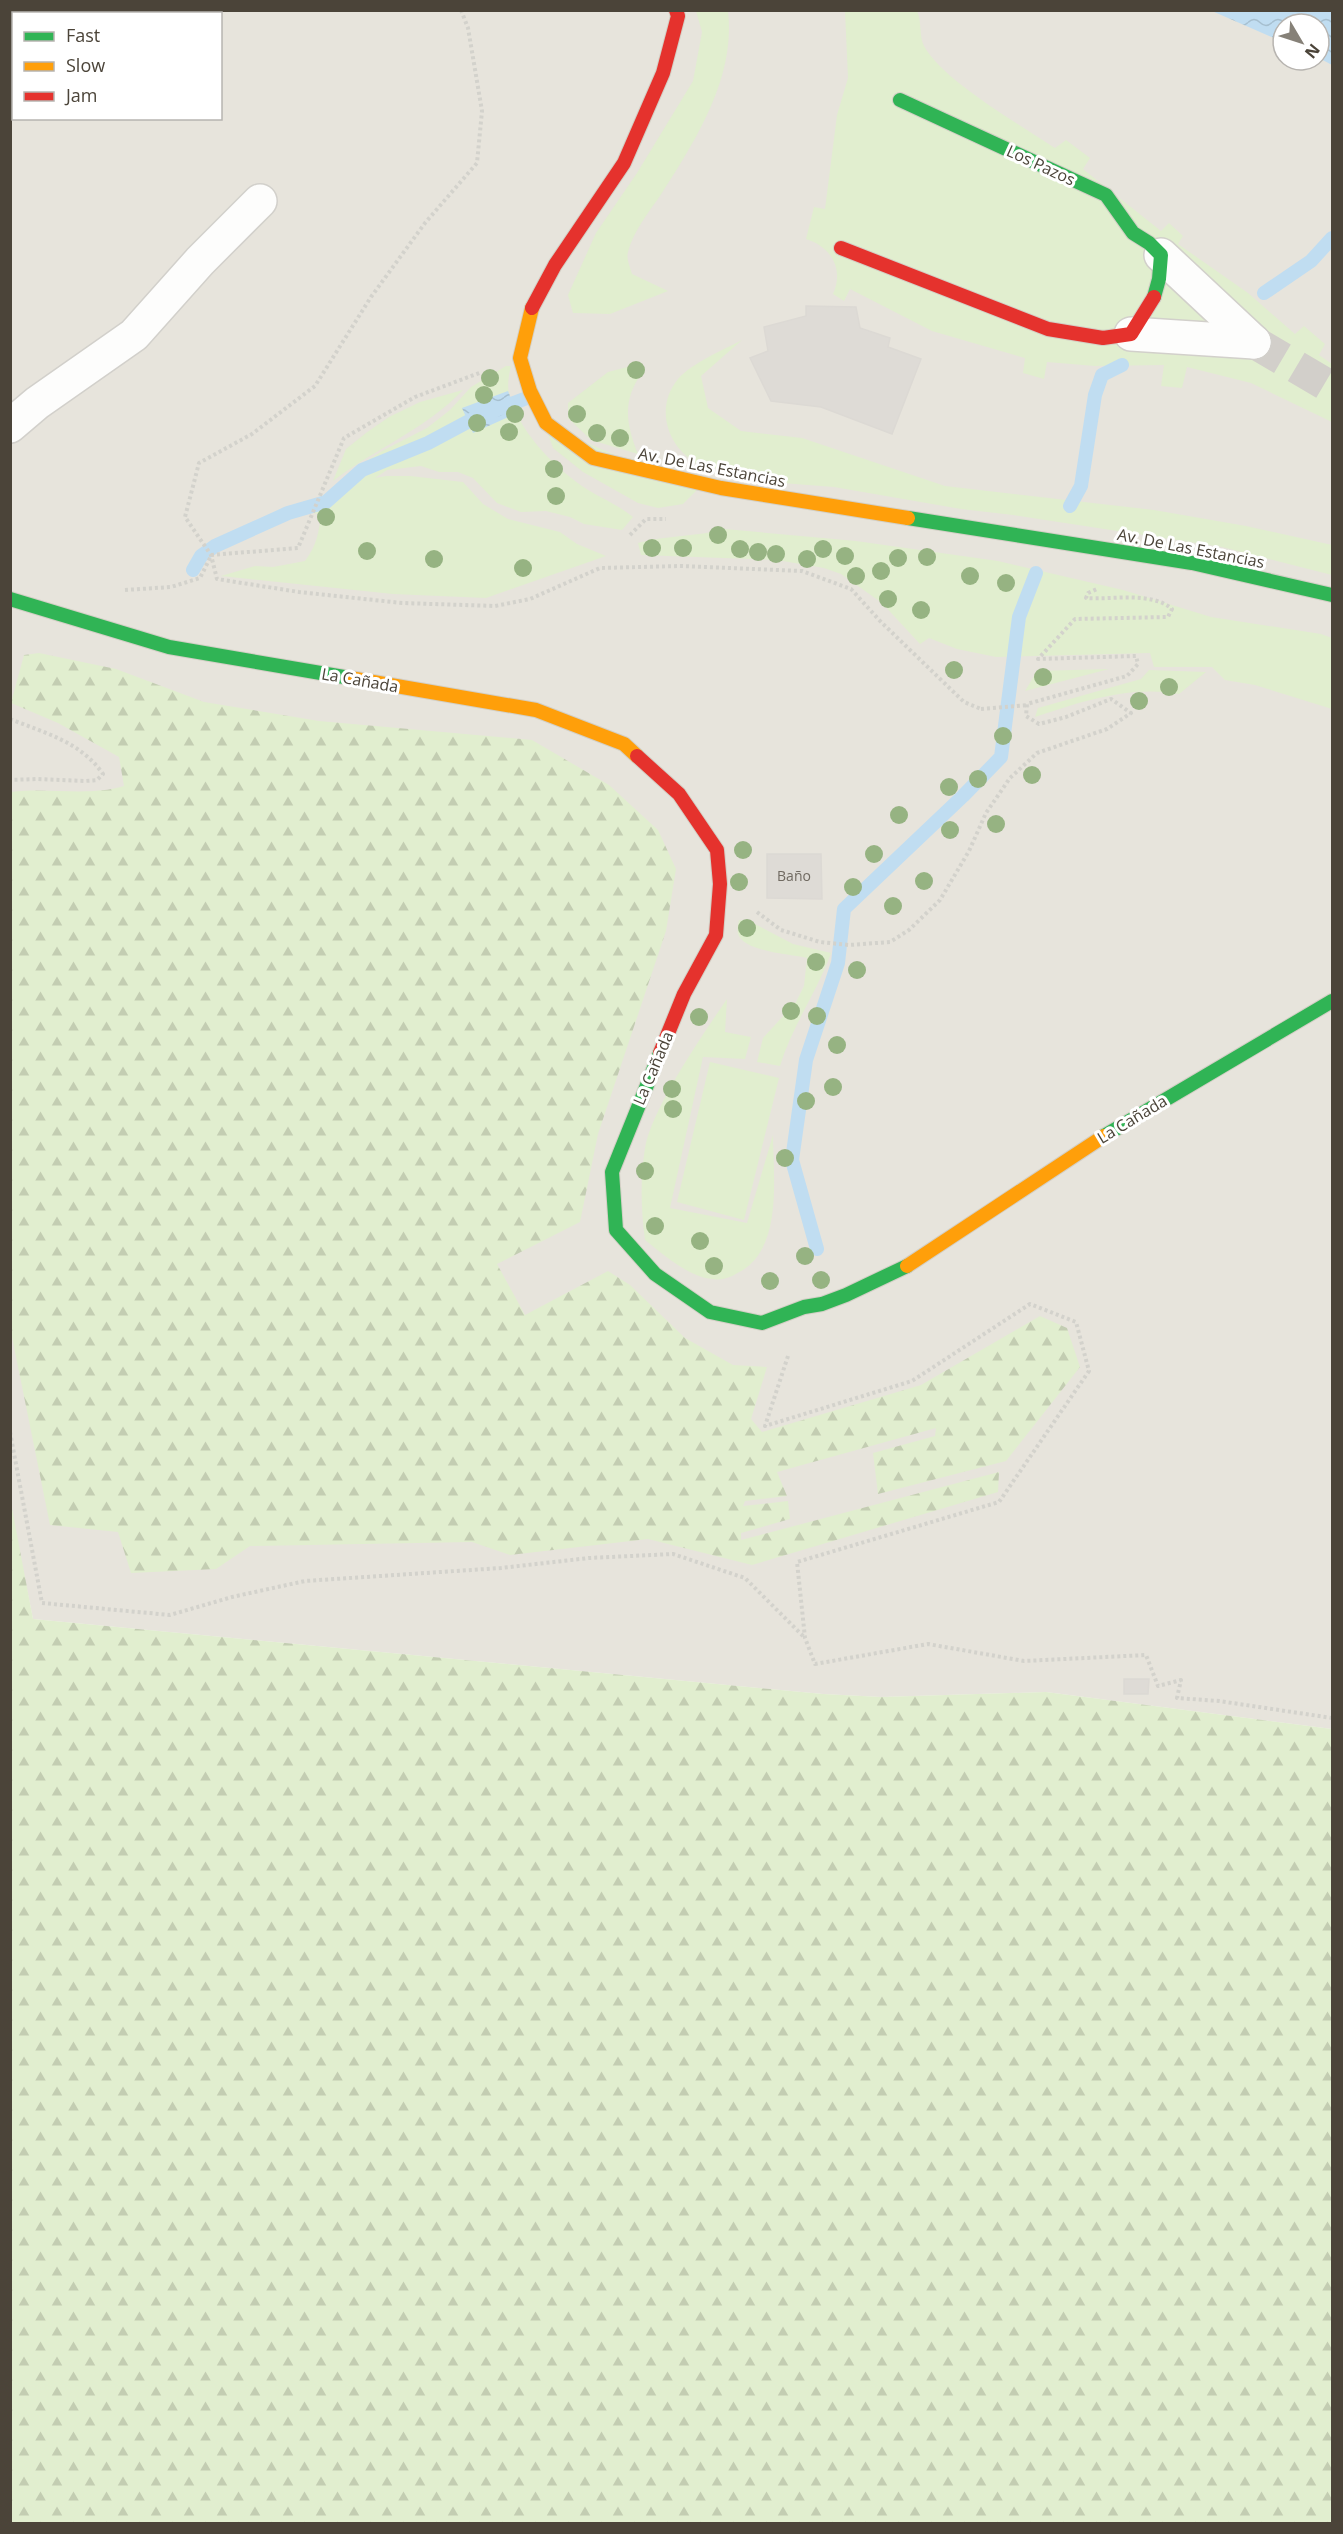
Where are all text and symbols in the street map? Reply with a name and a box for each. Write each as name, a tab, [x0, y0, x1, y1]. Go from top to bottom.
legend	[12, 12, 222, 120]
north arrow	[1271, 12, 1331, 72]
text: Fast	[66, 23, 100, 47]
text: N	[1300, 39, 1325, 63]
text: Slow	[66, 53, 105, 77]
text: Jam	[64, 83, 98, 107]
street label: Los Pazos	[1003, 140, 1079, 190]
street label: Av. De Las Estancias	[637, 442, 787, 492]
street label: Av. De Las Estancias	[1116, 523, 1266, 573]
street label: La Cañada	[320, 662, 400, 698]
house number: Baño	[777, 866, 811, 885]
street label: La Cañada	[628, 1028, 678, 1108]
street label: La Cañada	[1093, 1090, 1171, 1148]

